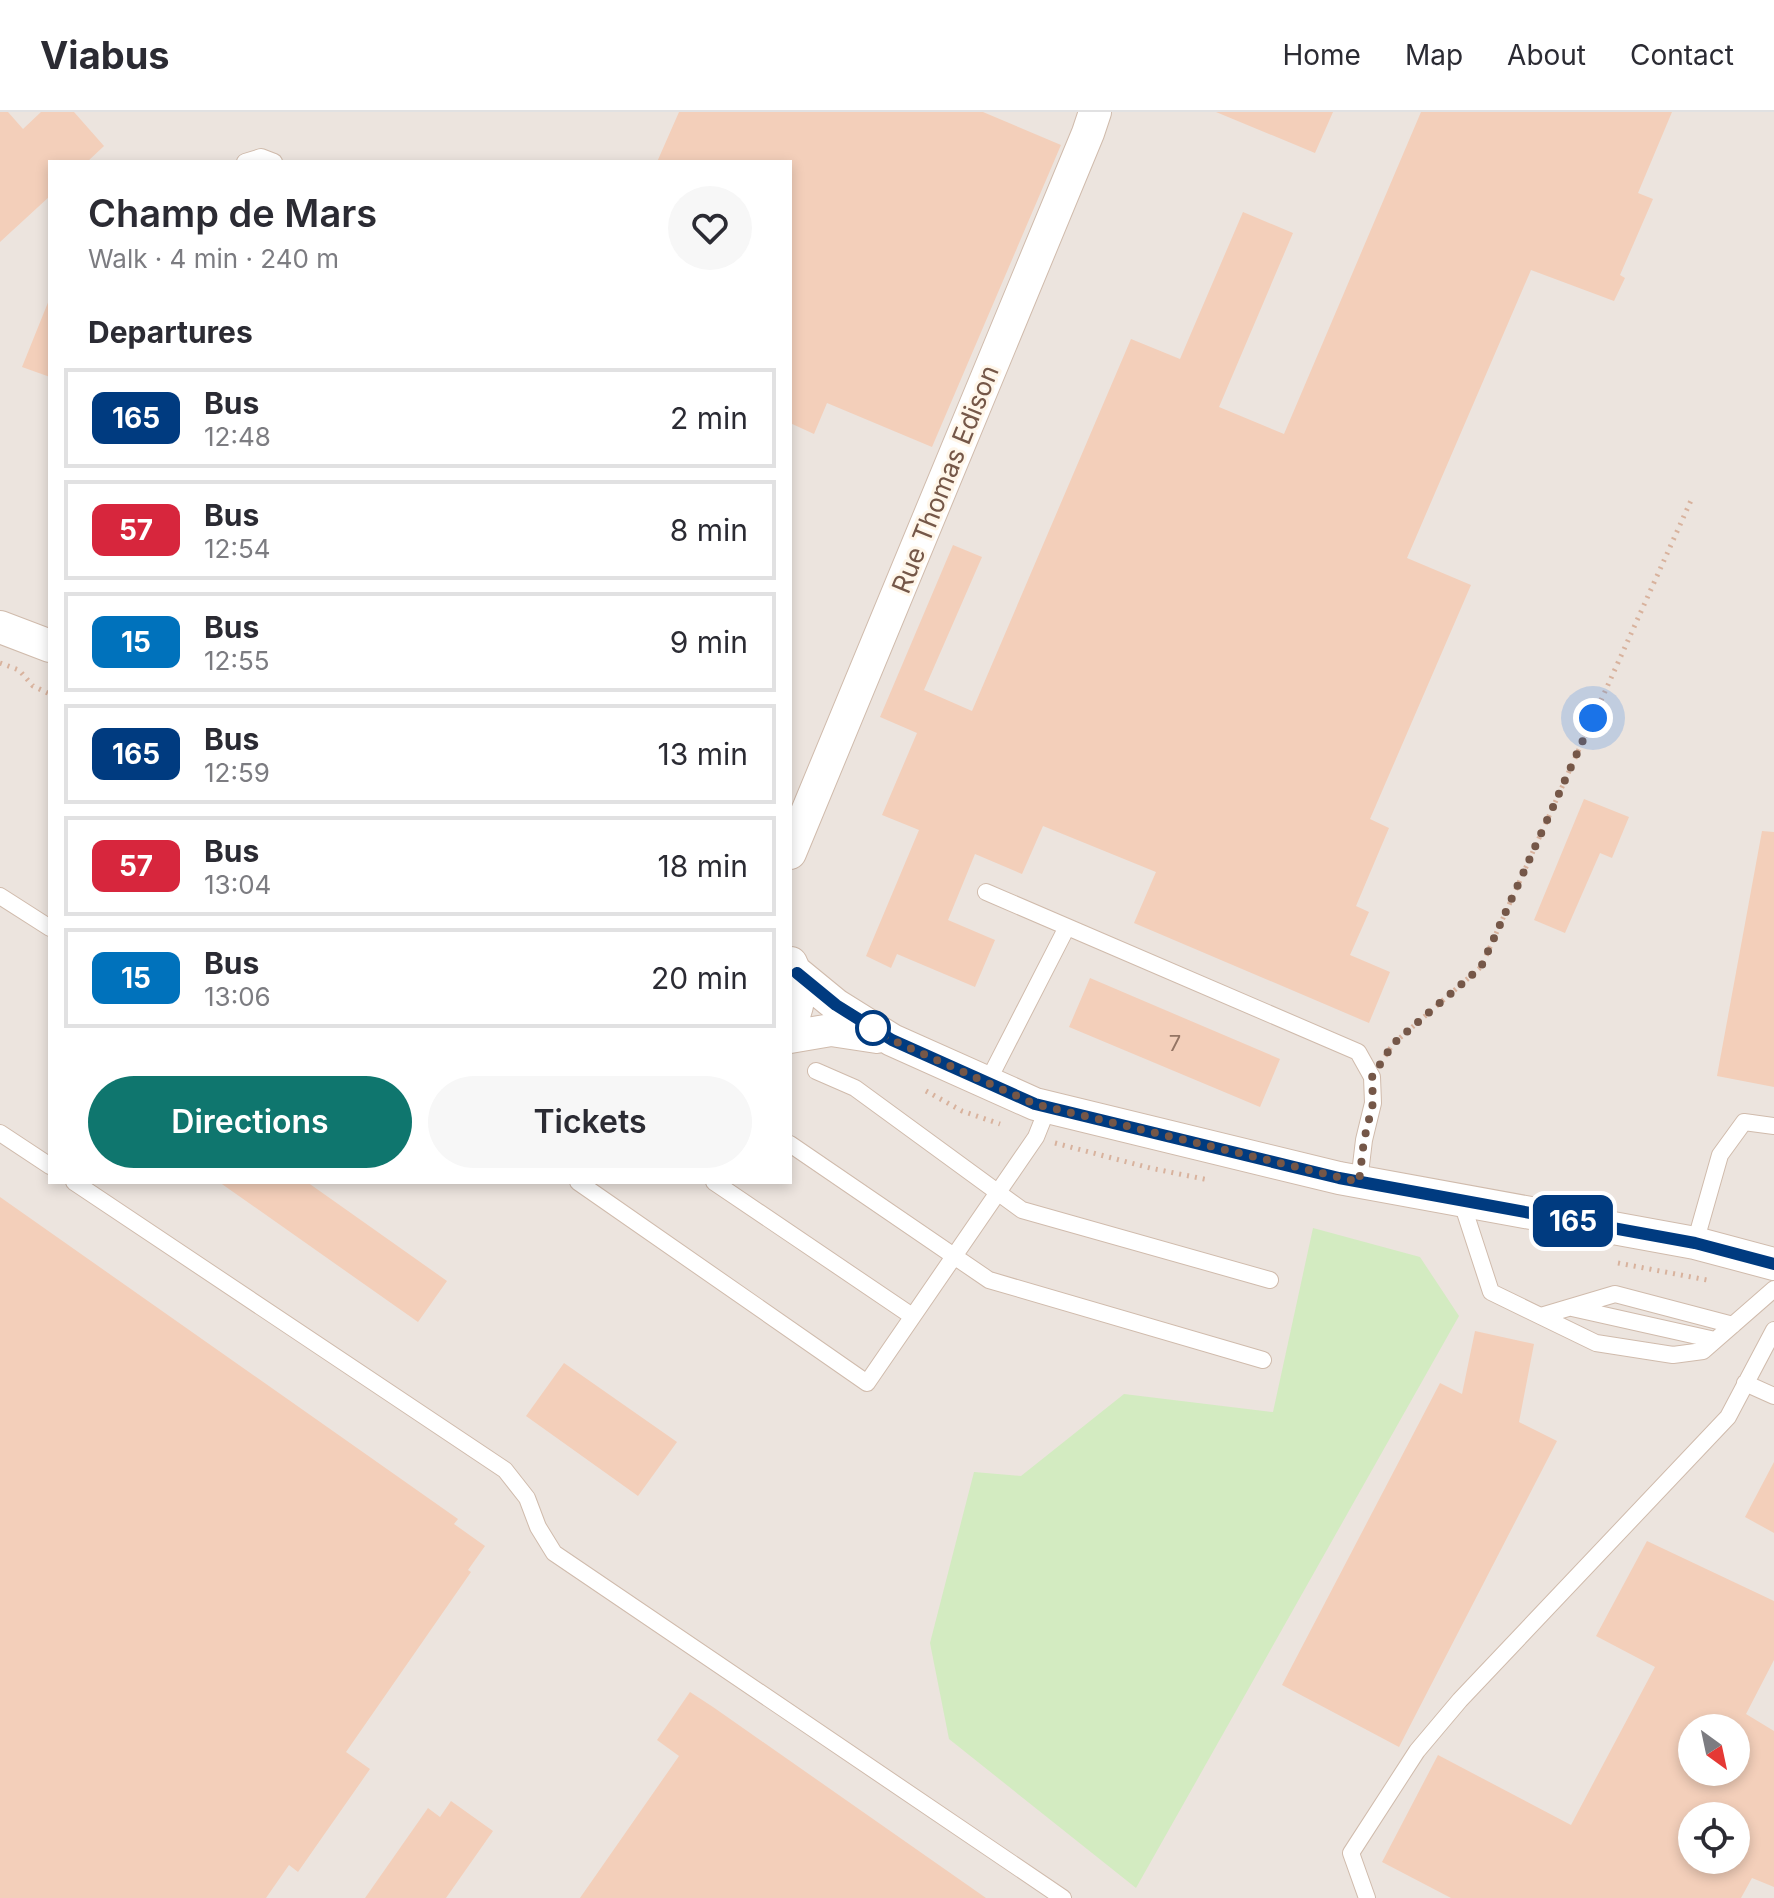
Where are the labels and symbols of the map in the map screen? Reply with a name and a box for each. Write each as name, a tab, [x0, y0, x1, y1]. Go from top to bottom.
street label: Rue Thomas Edison	[885, 360, 1005, 598]
your location	[1573, 698, 1613, 738]
unlabelled marker	[856, 1011, 890, 1045]
house number: 7	[1169, 1030, 1181, 1056]
line badge: 165	[1527, 1195, 1619, 1247]
north arrow	[1678, 1714, 1750, 1786]

